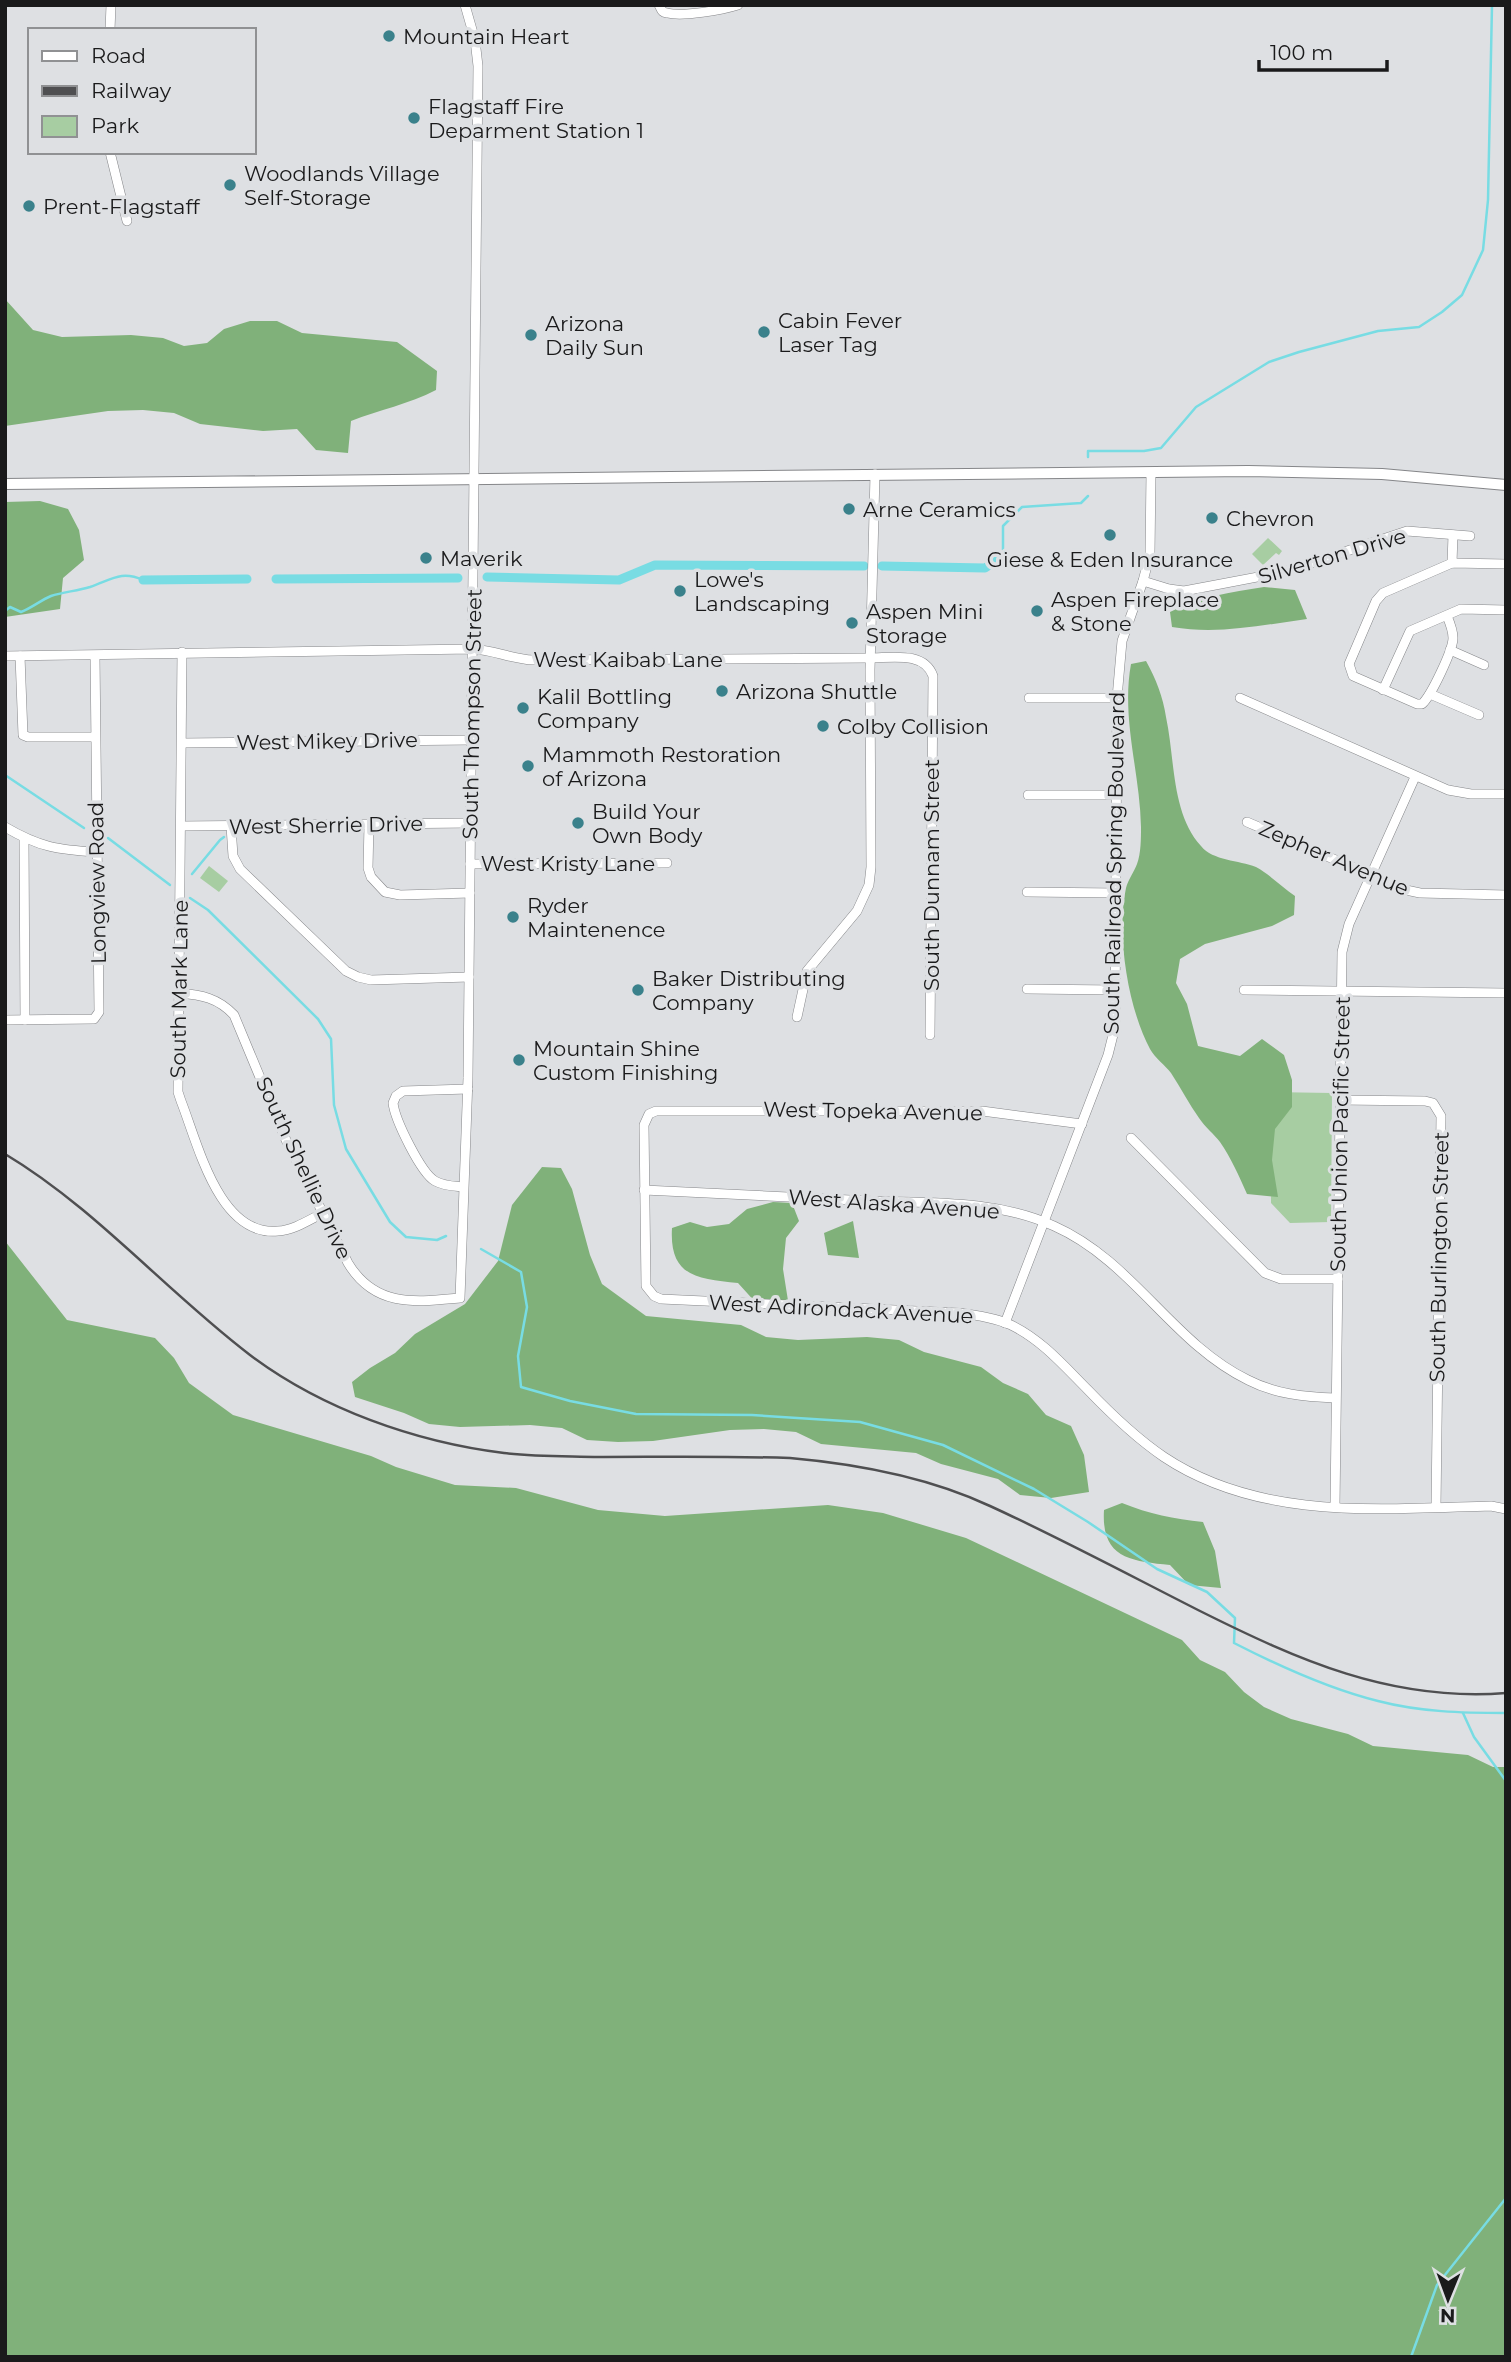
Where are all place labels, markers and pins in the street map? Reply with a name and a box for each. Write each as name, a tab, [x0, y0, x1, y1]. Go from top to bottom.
place label: Mountain Heart	[403, 24, 569, 49]
marker: Mountain Heart	[381, 28, 397, 44]
place label: Flagstaff Fire Deparment Station 1	[428, 94, 644, 143]
marker: Flagstaff Fire Deparment Station 1	[406, 110, 422, 126]
place label: Woodlands Village Self-Storage	[244, 161, 440, 210]
marker: Woodlands Village Self-Storage	[222, 177, 238, 193]
place label: Prent-Flagstaff	[43, 194, 201, 219]
marker: Prent-Flagstaff	[21, 198, 37, 214]
place label: Cabin Fever Laser Tag	[778, 308, 902, 357]
place label: Arizona Daily Sun	[545, 311, 644, 360]
marker: Cabin Fever Laser Tag	[756, 324, 772, 340]
marker: Arizona Daily Sun	[523, 327, 539, 343]
place label: Arne Ceramics	[863, 497, 1016, 522]
marker: Arne Ceramics	[841, 501, 857, 517]
place label: Chevron	[1226, 506, 1314, 531]
marker: Chevron	[1204, 510, 1220, 526]
marker: Giese & Eden Insurance	[1102, 527, 1118, 543]
place label: Maverik	[440, 546, 523, 571]
place label: Giese & Eden Insurance	[987, 547, 1233, 572]
marker: Maverik	[418, 550, 434, 566]
place label: Lowe's Landscaping	[694, 567, 830, 616]
marker: Lowe's Landscaping	[672, 583, 688, 599]
place label: Aspen Fireplace & Stone	[1051, 587, 1219, 636]
place label: Aspen Mini Storage	[866, 599, 983, 648]
marker: Aspen Fireplace & Stone	[1029, 603, 1045, 619]
marker: Aspen Mini Storage	[844, 615, 860, 631]
place label: Arizona Shuttle	[736, 679, 897, 704]
marker: Arizona Shuttle	[714, 683, 730, 699]
place label: Kalil Bottling Company	[537, 684, 672, 733]
marker: Kalil Bottling Company	[515, 700, 531, 716]
place label: Colby Collision	[837, 714, 989, 739]
marker: Colby Collision	[815, 718, 831, 734]
place label: Mammoth Restoration of Arizona	[542, 742, 781, 791]
marker: Mammoth Restoration of Arizona	[520, 758, 536, 774]
place label: Build Your Own Body	[592, 799, 703, 848]
marker: Build Your Own Body	[570, 815, 586, 831]
place label: Ryder Maintenence	[527, 893, 666, 942]
marker: Ryder Maintenence	[505, 909, 521, 925]
place label: Baker Distributing Company	[652, 966, 846, 1015]
marker: Baker Distributing Company	[630, 982, 646, 998]
place label: Mountain Shine Custom Finishing	[533, 1036, 718, 1085]
marker: Mountain Shine Custom Finishing	[511, 1052, 527, 1068]

